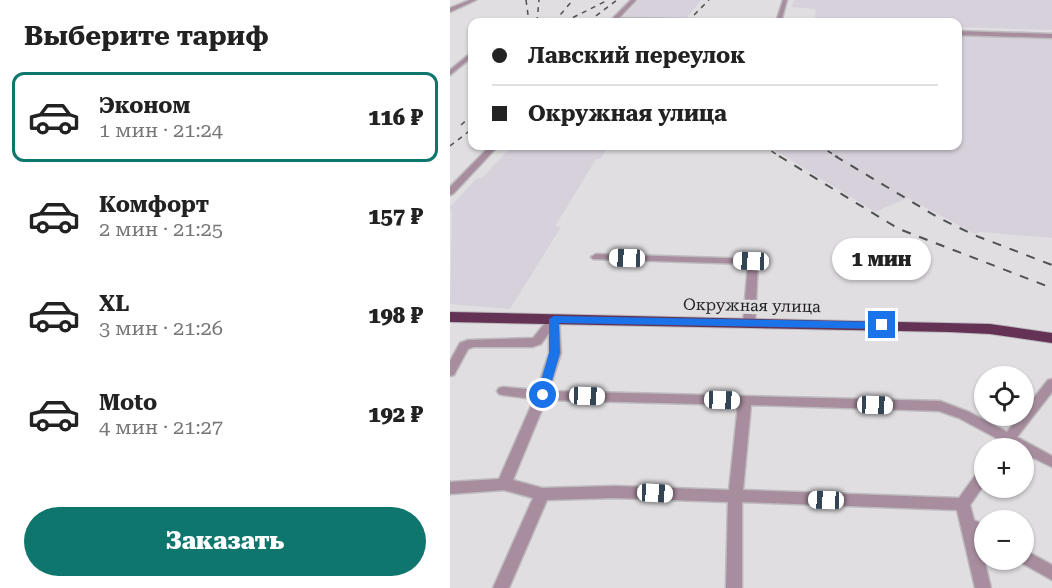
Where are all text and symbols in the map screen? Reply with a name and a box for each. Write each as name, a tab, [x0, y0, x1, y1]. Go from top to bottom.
text: Выберите тариф	[24, 20, 269, 52]
text: Лавский переулок	[528, 43, 745, 68]
icon: car	[27, 90, 81, 144]
text: Эконом	[99, 93, 190, 118]
text: Окружная улица	[528, 101, 727, 126]
text: 116 ₽	[368, 105, 423, 130]
text: 1 мин · 21:24	[99, 118, 223, 142]
icon: car	[27, 189, 81, 243]
text: Комфорт	[99, 192, 209, 217]
text: 157 ₽	[368, 204, 423, 229]
text: 2 мин · 21:25	[99, 217, 223, 241]
callout: 1 мин	[832, 238, 932, 280]
text: 1 мин	[851, 247, 912, 271]
car	[609, 248, 645, 268]
car	[733, 251, 769, 271]
icon: car	[27, 288, 81, 342]
text: XL	[99, 291, 129, 316]
street label: Окружная улица	[683, 295, 821, 316]
text: 198 ₽	[368, 303, 423, 328]
route end	[868, 311, 895, 338]
text: 3 мин · 21:26	[99, 316, 223, 340]
map controls	[974, 366, 1034, 570]
button: locate	[974, 366, 1034, 426]
route start	[529, 381, 556, 408]
car	[569, 386, 605, 406]
icon: car	[27, 387, 81, 441]
text: Moto	[99, 390, 157, 415]
car	[704, 390, 740, 410]
car	[857, 395, 893, 415]
text: 192 ₽	[368, 402, 423, 427]
text: 4 мин · 21:27	[99, 415, 223, 439]
button: +	[974, 438, 1034, 498]
car	[637, 483, 673, 503]
car	[808, 490, 844, 510]
button: Заказать	[24, 507, 426, 576]
button: −	[974, 510, 1034, 570]

